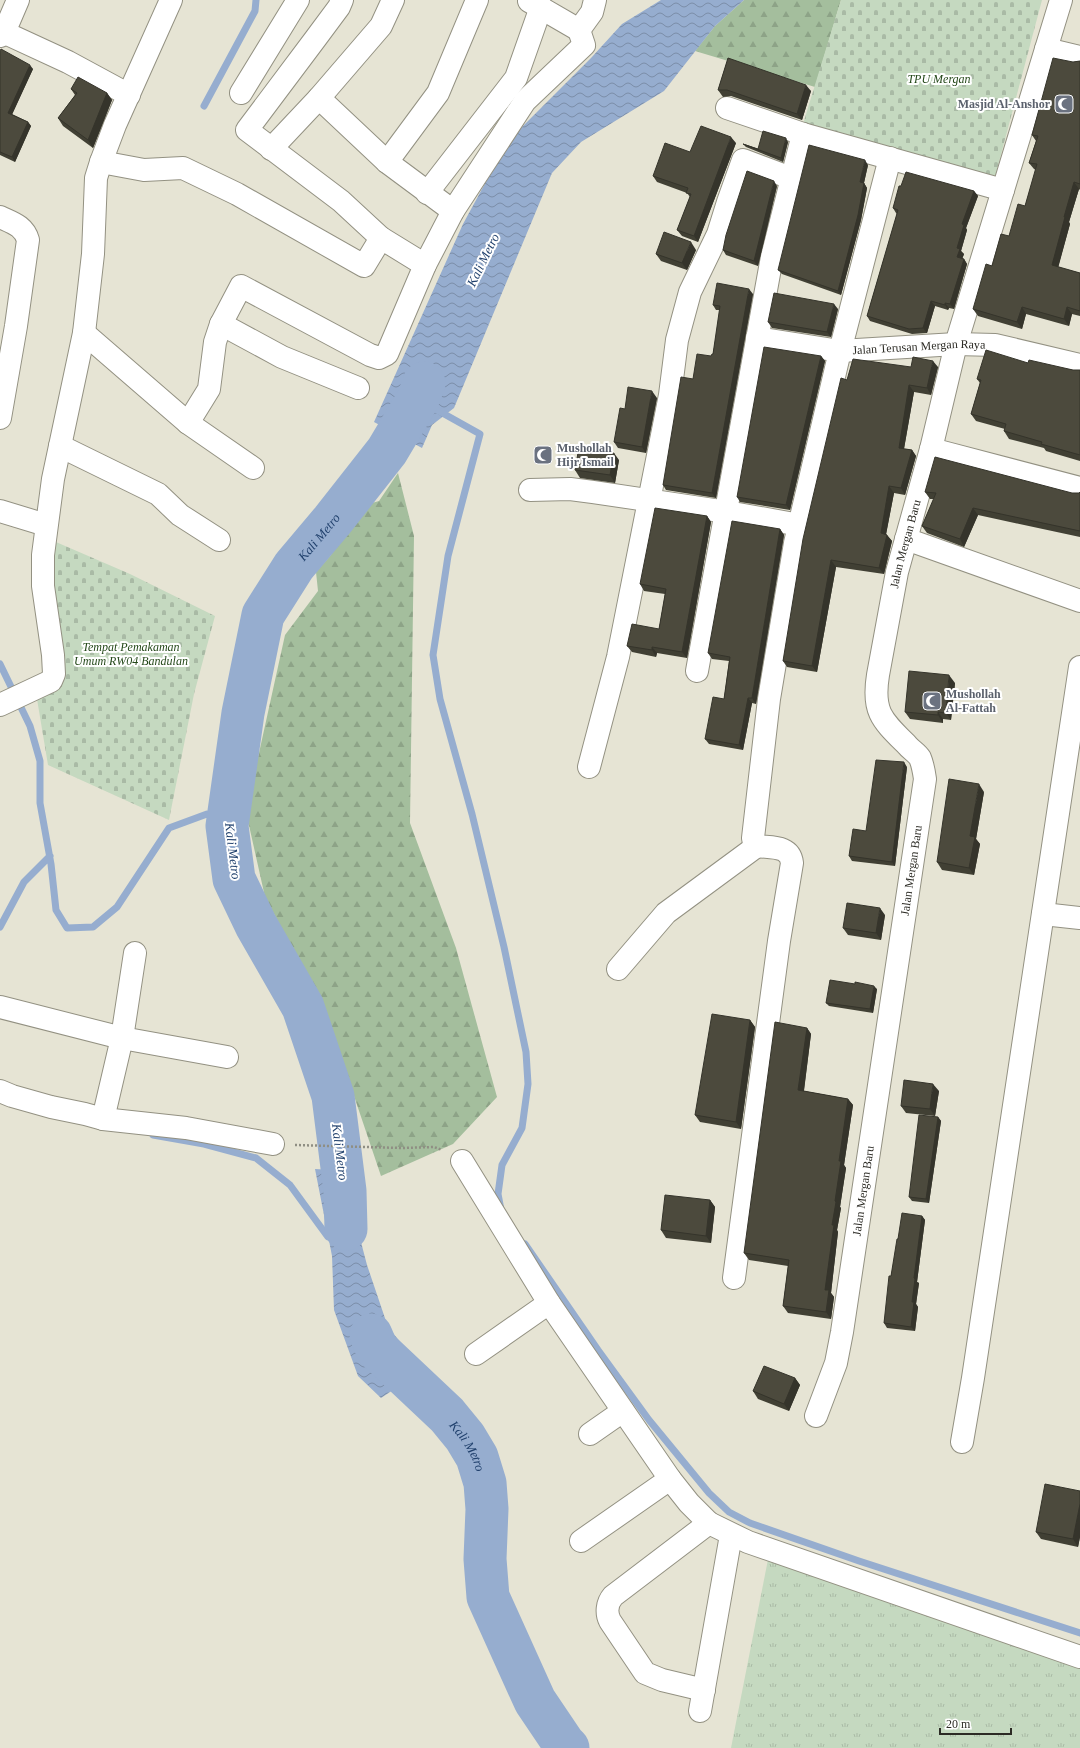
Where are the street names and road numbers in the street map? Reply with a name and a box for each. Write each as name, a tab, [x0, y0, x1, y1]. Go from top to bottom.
street label: Jalan Terusan Mergan Raya	[852, 337, 986, 357]
street label: Jalan Mergan Baru	[887, 498, 924, 589]
street label: Jalan Mergan Baru	[898, 824, 925, 916]
street label: Jalan Mergan Baru	[850, 1145, 877, 1237]

